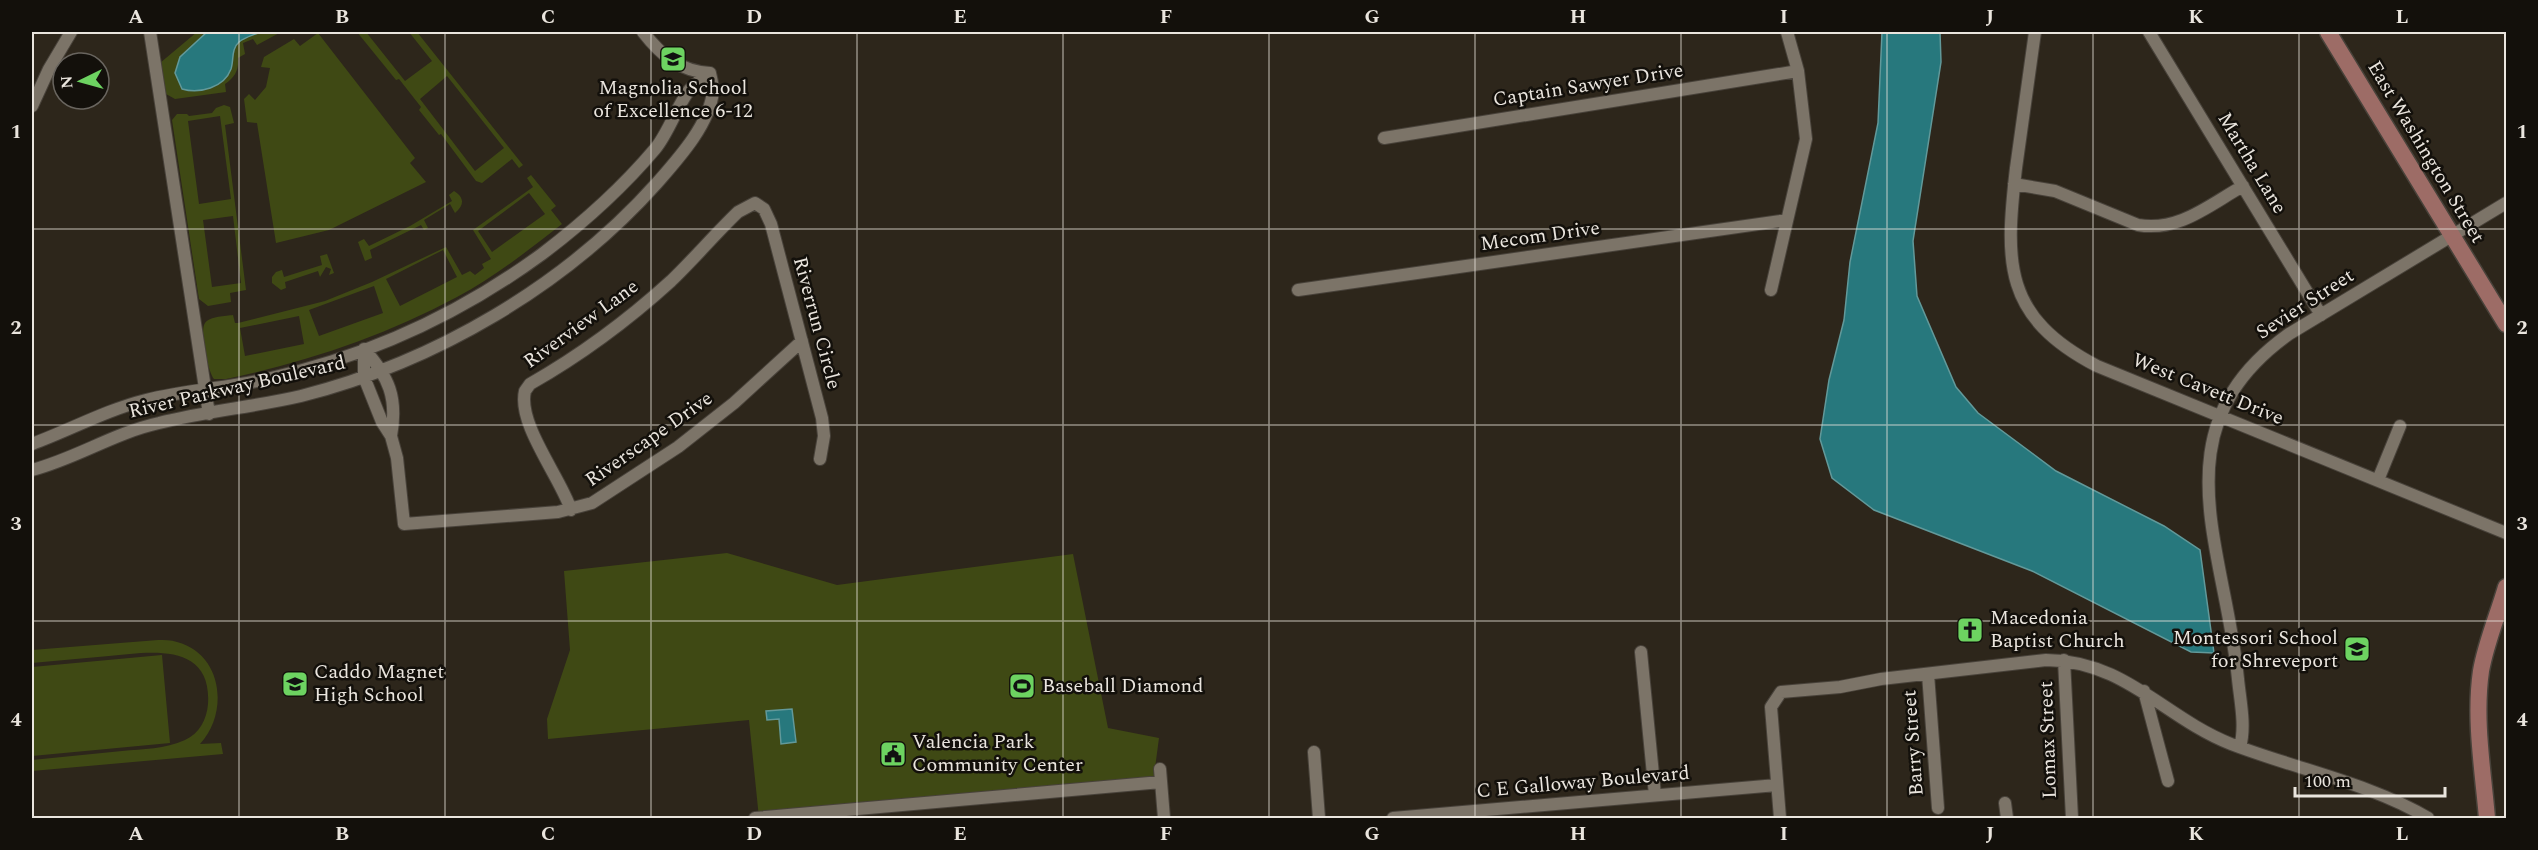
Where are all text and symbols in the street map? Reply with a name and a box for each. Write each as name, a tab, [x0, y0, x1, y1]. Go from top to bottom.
text: A	[128, 2, 144, 32]
text: B	[335, 2, 349, 32]
text: C	[541, 2, 555, 32]
text: D	[746, 2, 762, 32]
text: E	[953, 2, 967, 32]
text: F	[1160, 2, 1172, 32]
text: G	[1364, 2, 1380, 32]
text: H	[1570, 2, 1586, 32]
text: I	[1780, 2, 1788, 32]
text: J	[1986, 2, 1994, 32]
text: K	[2188, 2, 2204, 32]
text: L	[2396, 2, 2408, 32]
school or university icon: Magnolia School of Excellence 6-12	[658, 44, 688, 74]
north arrow	[51, 51, 111, 111]
street label: Captain Sawyer Drive	[1491, 55, 1685, 115]
street label: East Washington Street	[2360, 55, 2492, 249]
place label: Magnolia School of Excellence 6-12	[593, 73, 753, 126]
text: N	[55, 75, 80, 90]
street label: Martha Lane	[2210, 106, 2294, 220]
text: 1	[10, 117, 22, 147]
text: 1	[2516, 117, 2528, 147]
street label: Mecom Drive	[1478, 213, 1602, 259]
street label: Riverrun Circle	[785, 253, 849, 393]
street label: Sevier Street	[2250, 261, 2360, 347]
street label: Riverview Lane	[517, 272, 645, 376]
text: 2	[10, 313, 22, 343]
text: 2	[2516, 313, 2528, 343]
street label: West Cavett Drive	[2128, 345, 2288, 433]
street label: River Parkway Boulevard	[126, 347, 348, 427]
street label: Riverscape Drive	[579, 384, 719, 494]
text: 3	[10, 509, 22, 539]
text: 3	[2516, 509, 2528, 539]
place label: Macedonia Baptist Church	[1990, 603, 2125, 656]
church icon: Macedonia Baptist Church	[1955, 615, 1985, 645]
place label: Montessori School for Shreveport	[2173, 623, 2338, 676]
school or university icon: Montessori School for Shreveport	[2342, 634, 2372, 664]
place label: Caddo Magnet High School	[314, 657, 444, 710]
school or university icon: Caddo Magnet High School	[280, 669, 310, 699]
sports icon: Baseball Diamond	[1007, 671, 1037, 701]
place label: Baseball Diamond	[1042, 671, 1203, 701]
street label: Lomax Street	[2031, 681, 2065, 799]
street label: Barry Street	[1894, 689, 1932, 797]
text: 4	[10, 705, 22, 735]
text: 4	[2516, 705, 2528, 735]
place label: Valencia Park Community Center	[912, 727, 1083, 780]
public building icon: Valencia Park Community Center	[878, 739, 908, 769]
street label: C E Galloway Boulevard	[1475, 758, 1691, 806]
scale bar	[2295, 760, 2445, 798]
text: 100 m	[2304, 768, 2351, 795]
text: A	[128, 819, 144, 849]
text: B	[335, 819, 349, 849]
text: C	[541, 819, 555, 849]
text: D	[746, 819, 762, 849]
text: E	[953, 819, 967, 849]
text: F	[1160, 819, 1172, 849]
text: G	[1364, 819, 1380, 849]
text: H	[1570, 819, 1586, 849]
text: I	[1780, 819, 1788, 849]
text: J	[1986, 819, 1994, 849]
text: K	[2188, 819, 2204, 849]
text: L	[2396, 819, 2408, 849]

